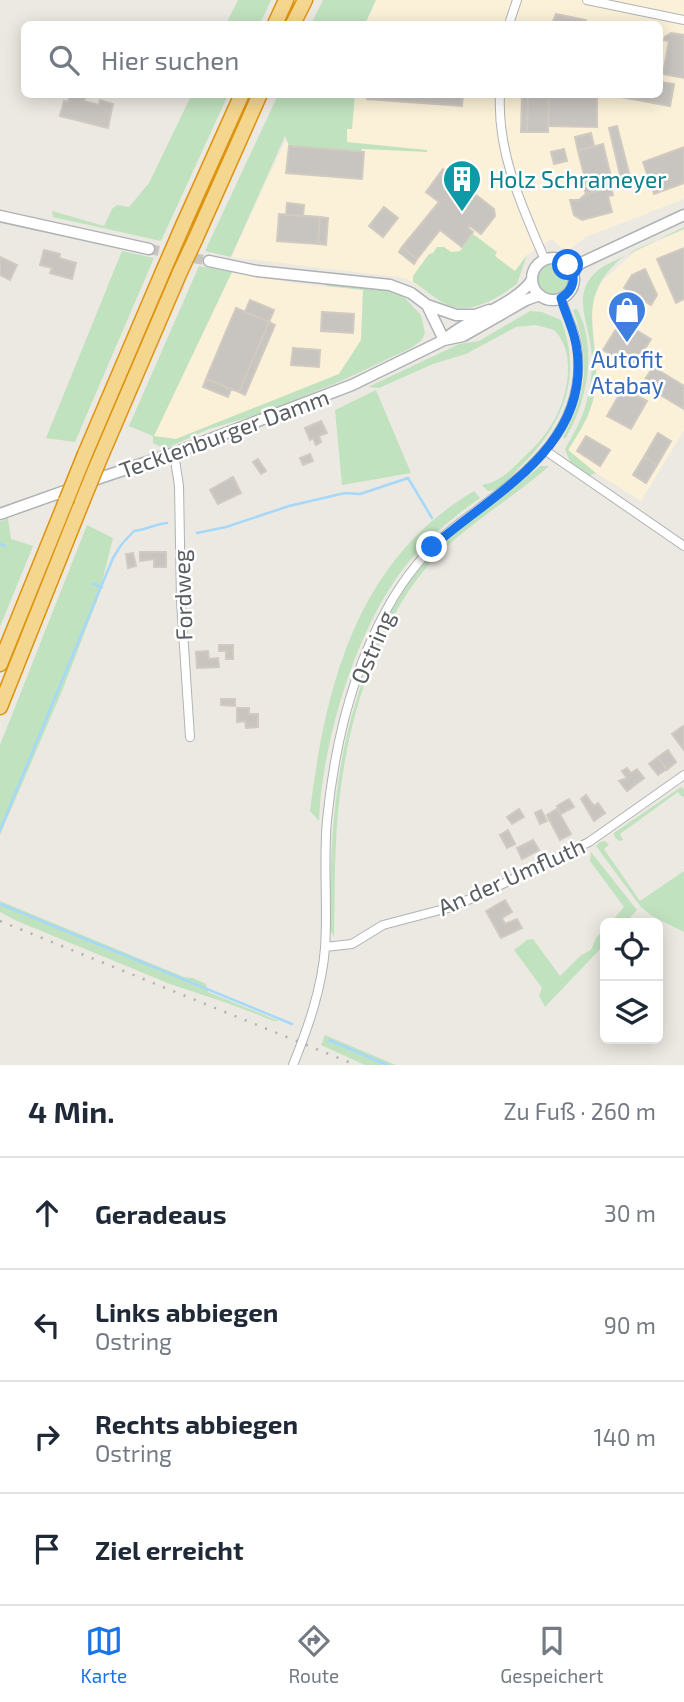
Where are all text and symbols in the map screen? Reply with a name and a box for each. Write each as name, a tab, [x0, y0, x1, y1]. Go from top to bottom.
search box	[21, 21, 663, 98]
icon: search	[45, 41, 83, 79]
text: Hier suchen	[101, 44, 239, 75]
building icon: Holz Schrameyer	[441, 158, 483, 213]
place label: Holz Schrameyer	[489, 165, 667, 193]
route start	[552, 249, 583, 280]
shop icon: Autofit Atabay	[606, 289, 648, 344]
place label: Autofit Atabay	[590, 345, 664, 399]
street label: Tecklenburger Damm	[115, 382, 333, 484]
route end	[416, 531, 447, 562]
street label: Fordweg	[166, 549, 198, 641]
street label: Ostring	[344, 606, 400, 688]
street label: An der Umfluth	[433, 831, 589, 921]
map controls	[600, 918, 663, 1044]
button: locate	[600, 918, 663, 981]
button: layers	[600, 981, 663, 1044]
text: 4 Min.	[28, 1093, 115, 1129]
text: Zu Fuß · 260 m	[504, 1097, 656, 1125]
icon: ahead	[28, 1194, 66, 1232]
text: Geradeaus	[95, 1198, 227, 1229]
text: 30 m	[604, 1199, 656, 1227]
text: Links abbiegen	[95, 1296, 279, 1327]
icon: left	[28, 1306, 66, 1344]
text: 90 m	[604, 1311, 656, 1339]
text: Ostring	[95, 1327, 172, 1355]
text: Rechts abbiegen	[95, 1408, 298, 1439]
icon: right	[28, 1418, 66, 1456]
text: 140 m	[594, 1423, 656, 1451]
text: Ostring	[95, 1439, 172, 1467]
icon: arrive	[28, 1530, 66, 1568]
text: Ziel erreicht	[95, 1534, 244, 1565]
tab: Karte	[81, 1622, 127, 1687]
tab: Route	[288, 1622, 339, 1687]
tab: Gespeichert	[500, 1622, 603, 1687]

